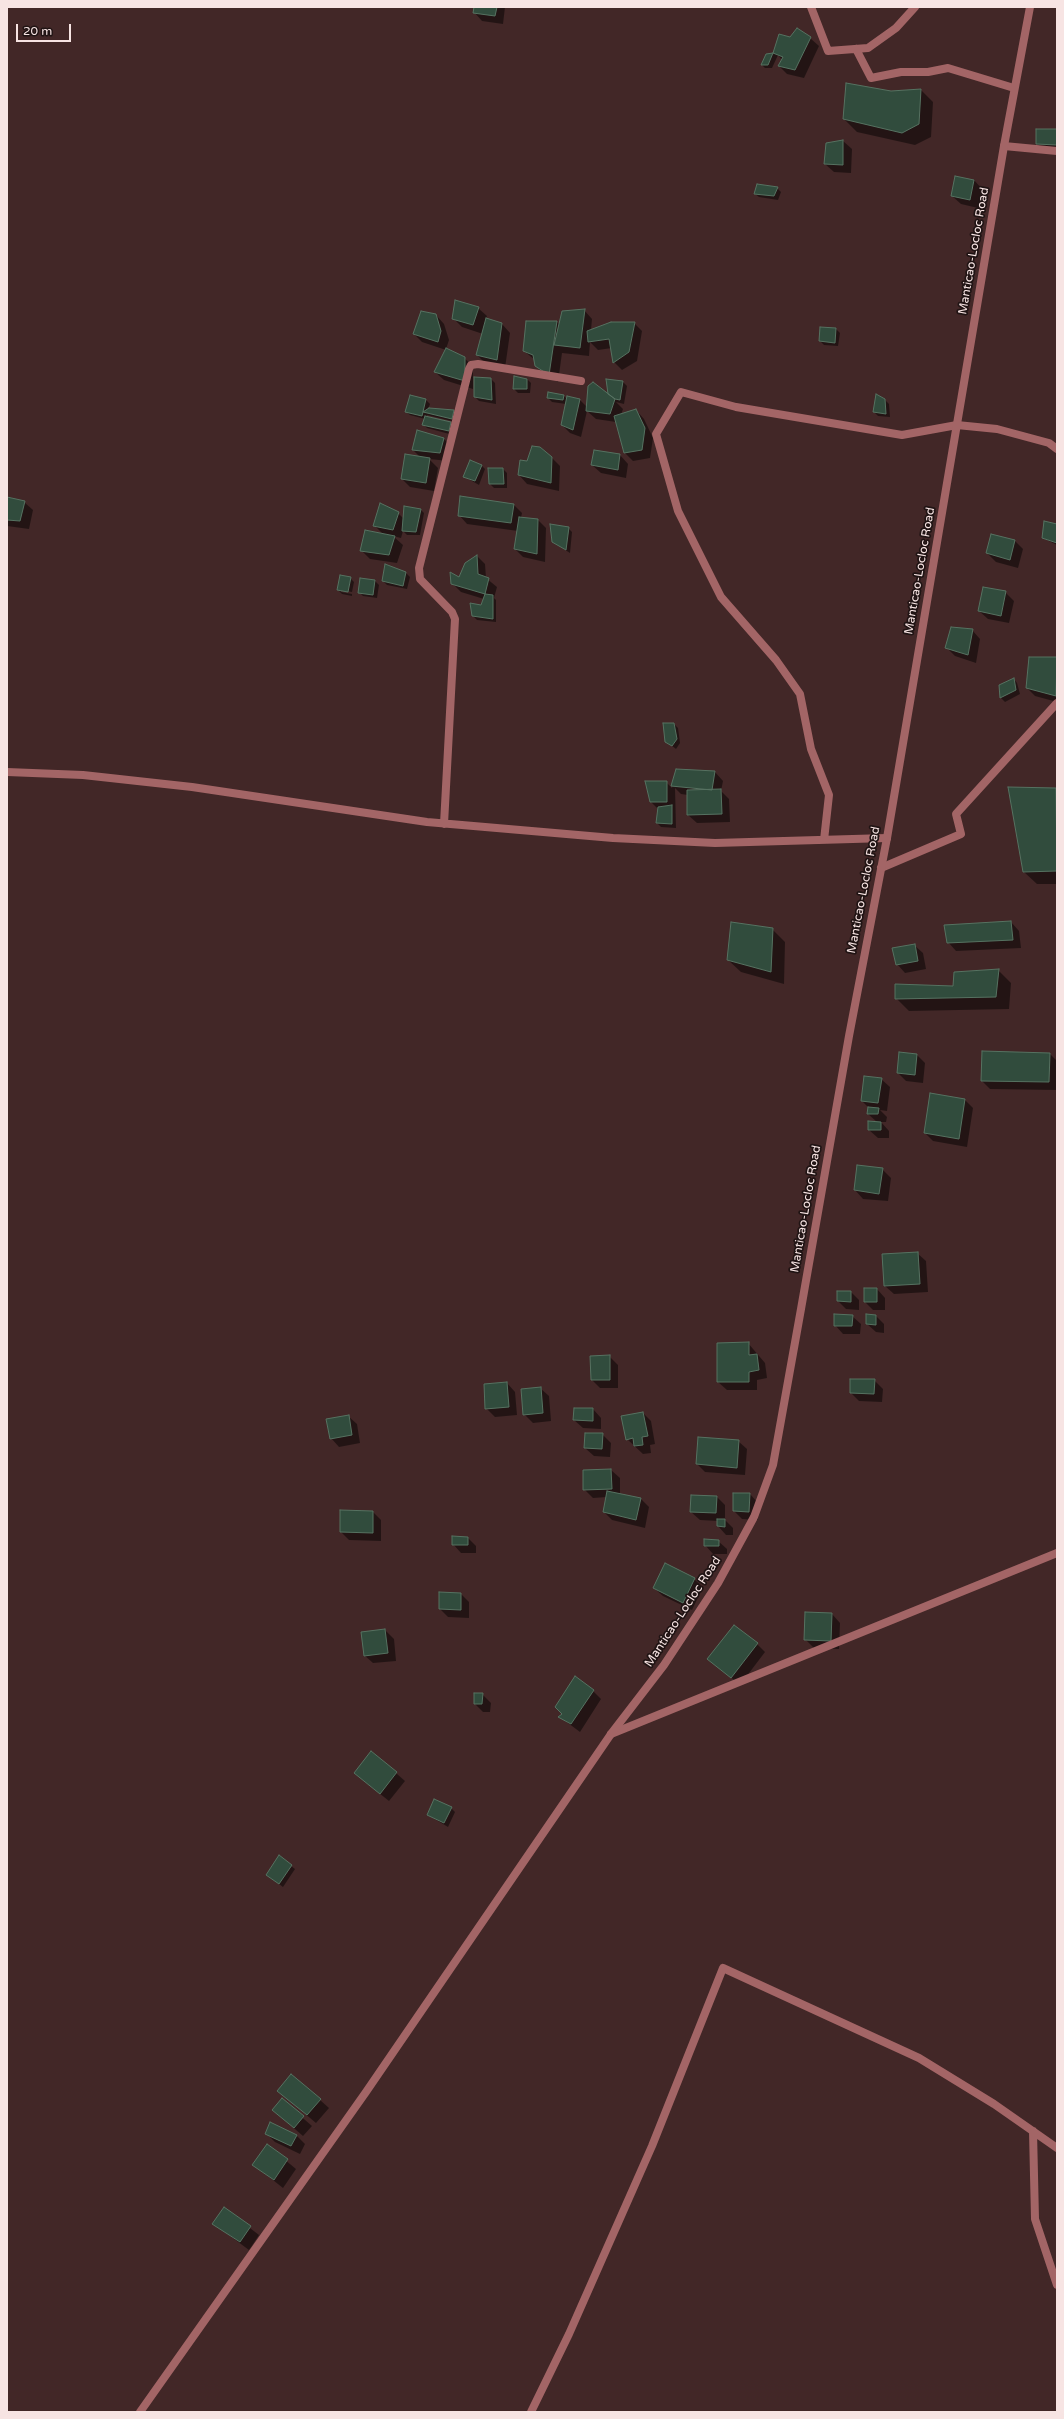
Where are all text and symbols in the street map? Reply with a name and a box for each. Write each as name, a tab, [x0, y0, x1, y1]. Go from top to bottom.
scale bar	[18, 16, 73, 42]
text: 20 m	[23, 24, 52, 38]
street label: Manticao-Locloc Road	[956, 186, 992, 316]
street label: Manticao-Locloc Road	[902, 506, 938, 636]
street label: Manticao-Locloc Road	[845, 825, 883, 955]
street label: Manticao-Locloc Road	[788, 1144, 824, 1274]
street label: Manticao-Locloc Road	[642, 1554, 724, 1670]

